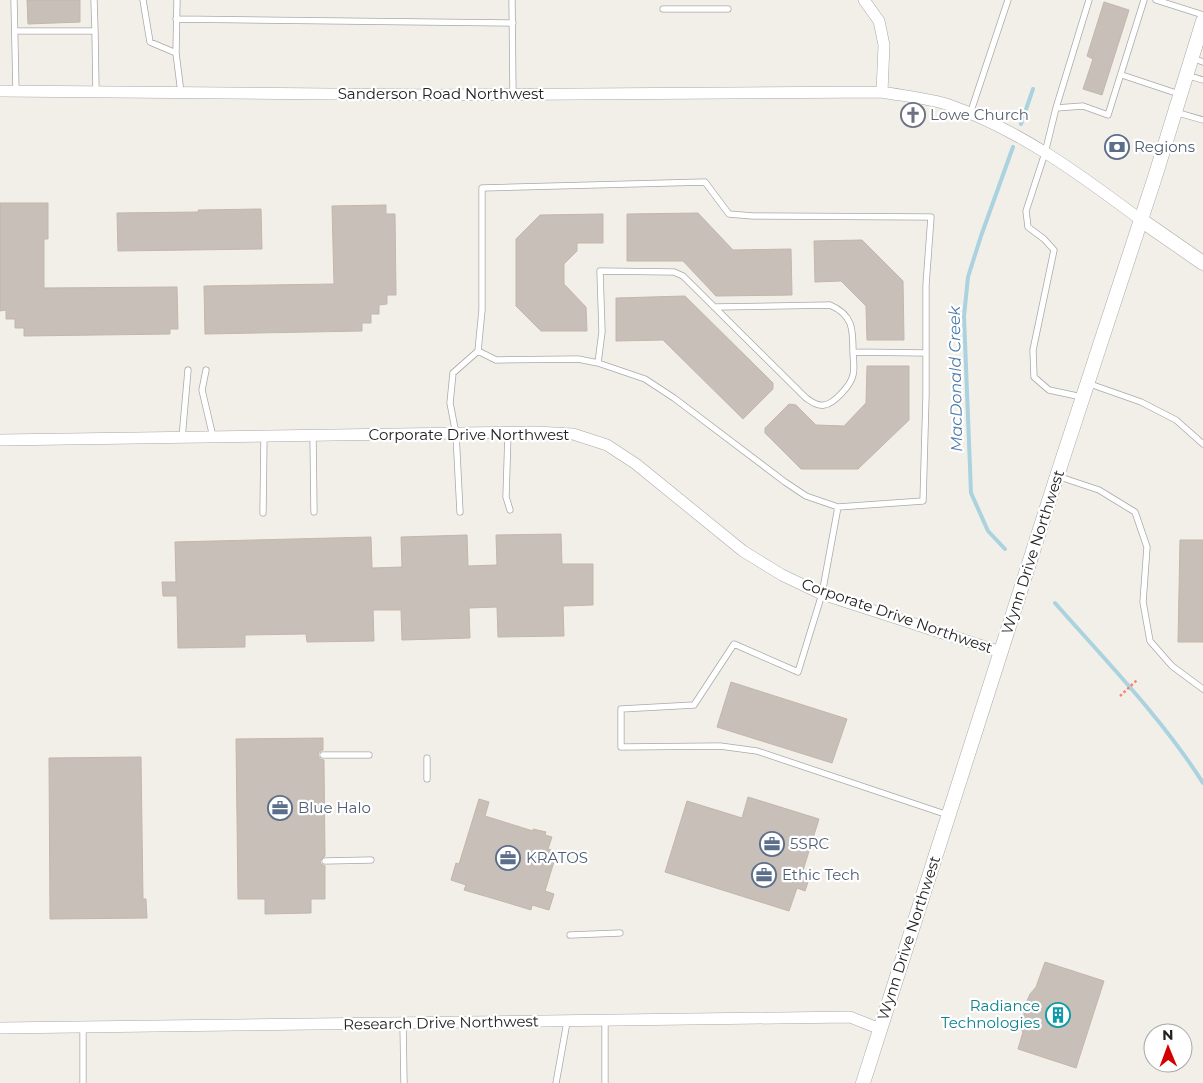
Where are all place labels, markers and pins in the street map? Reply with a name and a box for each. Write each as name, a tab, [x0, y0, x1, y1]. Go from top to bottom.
church icon: Lowe Church	[900, 102, 926, 128]
place label: Lowe Church	[930, 105, 1029, 124]
bank icon: Regions	[1104, 134, 1130, 160]
place label: Regions	[1134, 137, 1195, 156]
office icon: Blue Halo	[267, 795, 293, 821]
place label: Blue Halo	[298, 798, 371, 817]
office icon: 5SRC	[759, 831, 785, 857]
place label: 5SRC	[790, 834, 830, 853]
office icon: KRATOS	[495, 845, 521, 871]
place label: KRATOS	[526, 848, 588, 867]
office icon: Ethic Tech	[751, 862, 777, 888]
place label: Ethic Tech	[782, 865, 860, 884]
place label: Radiance Technologies	[941, 996, 1040, 1032]
building icon: Radiance Technologies	[1045, 1002, 1071, 1028]

